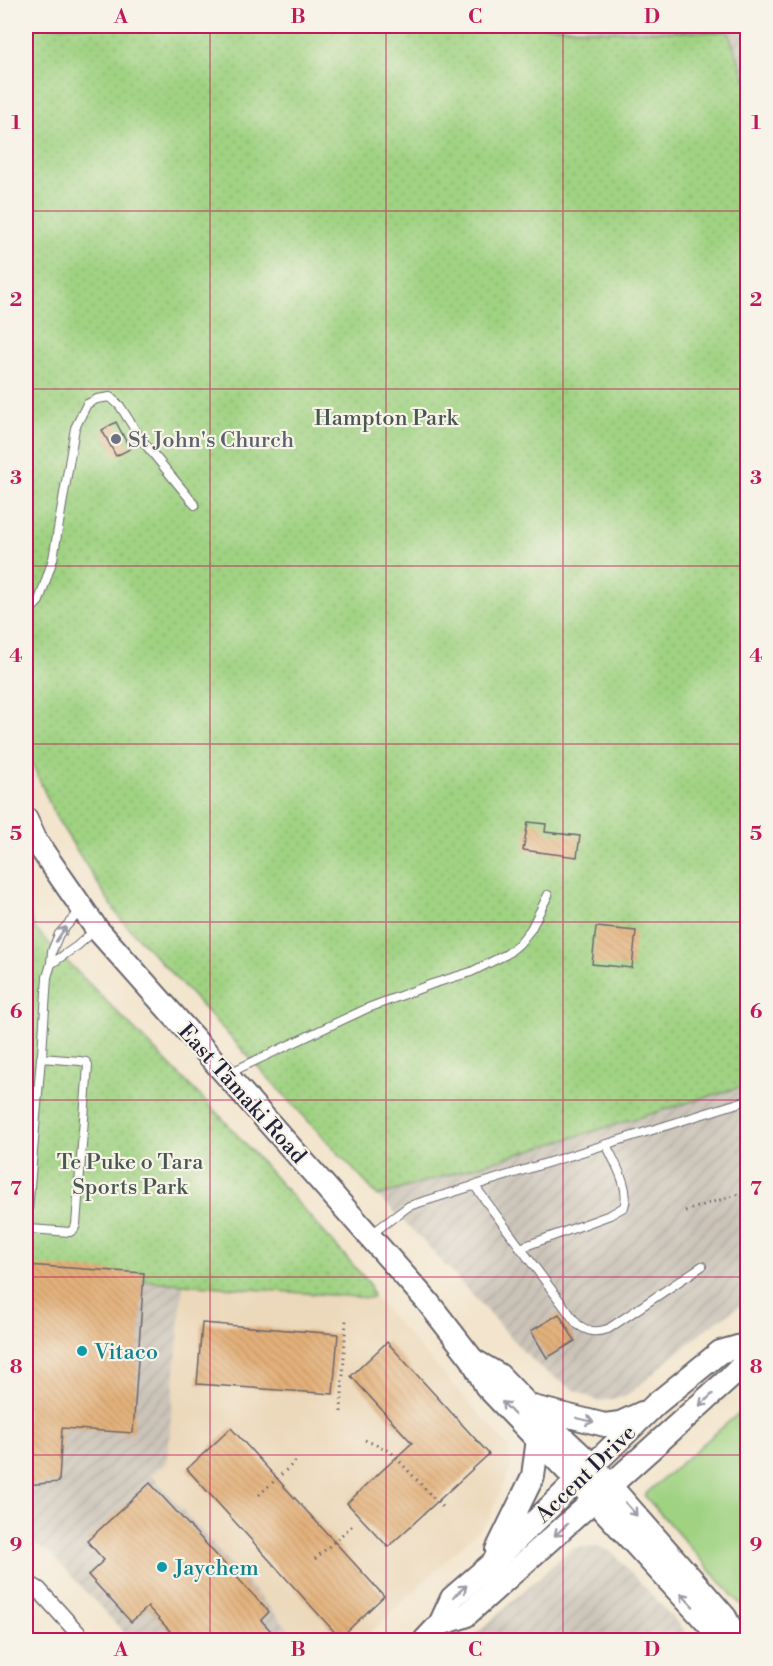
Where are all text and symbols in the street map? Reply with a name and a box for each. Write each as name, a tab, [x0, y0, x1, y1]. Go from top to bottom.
text: A	[113, 5, 129, 30]
text: B	[290, 5, 306, 30]
text: C	[468, 5, 482, 30]
text: D	[644, 5, 660, 30]
text: 1	[11, 111, 21, 136]
text: 1	[751, 111, 761, 136]
text: 2	[10, 288, 22, 313]
text: 2	[750, 288, 762, 313]
park label: Hampton Park	[314, 405, 459, 432]
place label: St John's Church	[128, 427, 294, 454]
marker: St John's Church	[109, 432, 123, 446]
text: 3	[10, 466, 22, 491]
text: 3	[750, 466, 762, 491]
text: 4	[9, 644, 23, 669]
text: 4	[749, 644, 763, 669]
text: 5	[10, 822, 22, 847]
text: 5	[750, 822, 762, 847]
one-way arrow	[55, 925, 68, 942]
text: 6	[10, 1000, 23, 1025]
text: 6	[750, 1000, 763, 1025]
street label: East Tāmaki Road	[172, 1019, 312, 1170]
park label: Te Puke o Tara Sports Park	[57, 1149, 204, 1201]
text: 7	[10, 1177, 22, 1202]
text: 7	[750, 1177, 762, 1202]
place label: Vitaco	[93, 1339, 158, 1366]
marker: Vitaco	[75, 1344, 89, 1358]
text: 8	[10, 1355, 23, 1380]
text: 8	[750, 1355, 763, 1380]
one-way arrow	[699, 1393, 714, 1407]
one-way arrow	[501, 1401, 515, 1416]
one-way arrow	[575, 1414, 594, 1426]
street label: Accent Drive	[529, 1419, 642, 1529]
one-way arrow	[624, 1501, 638, 1516]
one-way arrow	[554, 1523, 569, 1537]
text: 9	[10, 1533, 22, 1558]
text: 9	[750, 1533, 762, 1558]
place label: Jaychem	[173, 1555, 259, 1582]
marker: Jaychem	[155, 1560, 169, 1574]
one-way arrow	[453, 1584, 468, 1598]
one-way arrow	[680, 1593, 694, 1608]
text: A	[113, 1638, 129, 1663]
text: B	[290, 1638, 306, 1663]
text: C	[468, 1638, 482, 1663]
text: D	[644, 1638, 660, 1663]

